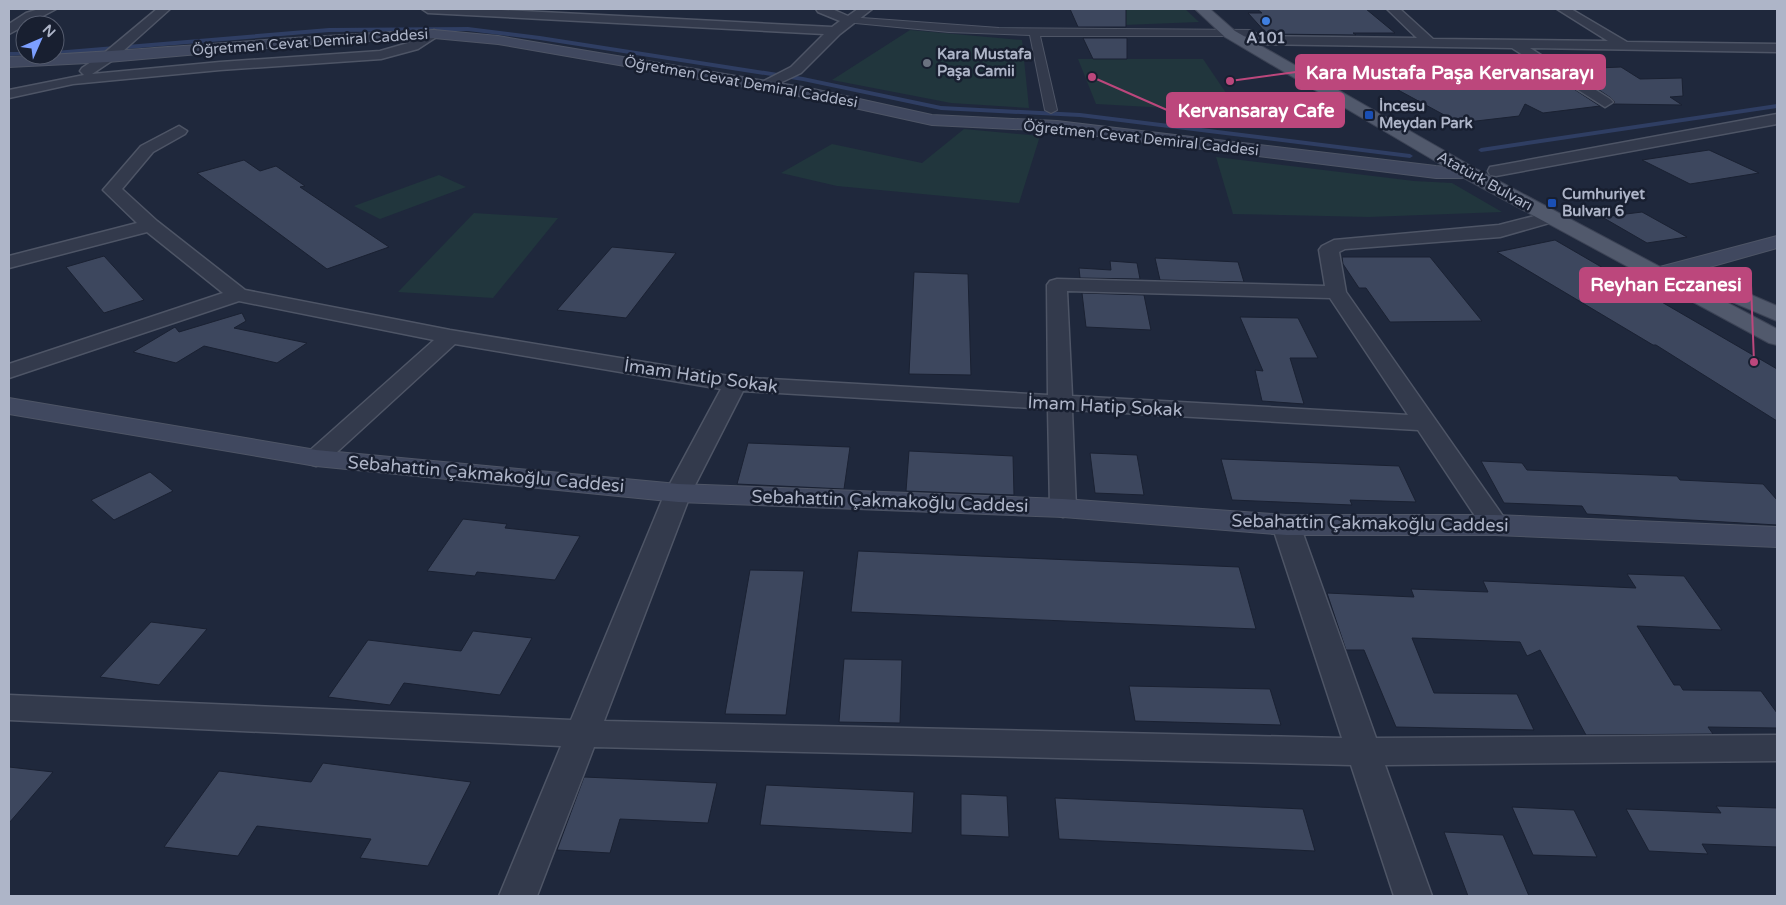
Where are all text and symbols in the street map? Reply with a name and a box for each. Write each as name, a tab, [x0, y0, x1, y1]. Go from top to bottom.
north arrow	[15, 15, 65, 65]
marker: A101	[1260, 15, 1272, 27]
text: N	[39, 21, 59, 41]
street label: Öğretmen Cevat Demiral Caddesi	[191, 25, 429, 59]
place label: A101	[1246, 29, 1286, 47]
place label: Kara Mustafa Paşa Camii	[937, 45, 1032, 81]
street label: Öğretmen Cevat Demiral Caddesi	[623, 53, 859, 111]
callout: Kara Mustafa Paşa Kervansarayı	[1296, 55, 1605, 89]
marker: Kara Mustafa Paşa Camii	[921, 57, 933, 69]
text: Kara Mustafa Paşa Kervansarayı	[1306, 62, 1594, 85]
callout: Kervansaray Cafe	[1167, 93, 1344, 127]
place label: İncesu Meydan Park	[1379, 97, 1473, 133]
text: Kervansaray Cafe	[1178, 100, 1335, 123]
marker: İncesu Meydan Park	[1363, 109, 1375, 121]
street label: Öğretmen Cevat Demiral Caddesi	[1022, 117, 1260, 159]
street label: Atatürk Bulvarı	[1434, 147, 1536, 215]
place label: Cumhuriyet Bulvarı 6	[1562, 185, 1645, 220]
marker: Cumhuriyet Bulvarı 6	[1546, 197, 1558, 209]
callout: Reyhan Eczanesi	[1580, 268, 1751, 302]
text: Reyhan Eczanesi	[1590, 274, 1742, 297]
street label: İmam Hatip Sokak	[623, 354, 780, 398]
street label: İmam Hatip Sokak	[1027, 391, 1183, 421]
street label: Sebahattin Çakmakoğlu Caddesi	[347, 451, 625, 497]
street label: Sebahattin Çakmakoğlu Caddesi	[751, 485, 1029, 517]
street label: Sebahattin Çakmakoğlu Caddesi	[1231, 510, 1509, 536]

